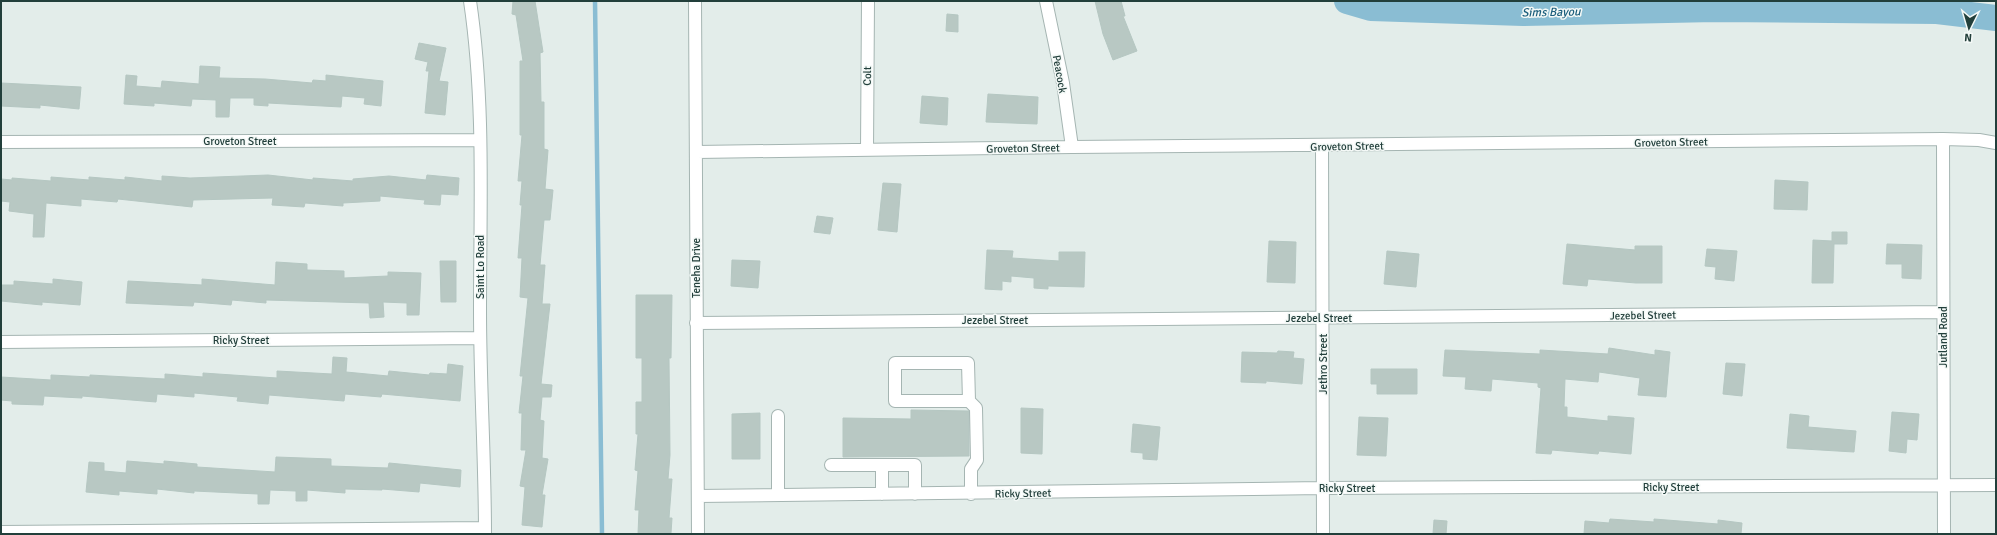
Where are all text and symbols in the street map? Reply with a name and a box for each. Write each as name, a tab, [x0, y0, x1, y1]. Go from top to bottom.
water label: Sims Bayou	[1521, 4, 1582, 21]
north arrow	[1949, 8, 1989, 48]
text: N	[1964, 31, 1973, 44]
street label: Peacock	[1050, 54, 1069, 95]
street label: Colt	[861, 66, 874, 86]
street label: Groveton Street	[203, 135, 277, 148]
street label: Groveton Street	[1634, 135, 1708, 150]
street label: Groveton Street	[1310, 139, 1384, 154]
street label: Groveton Street	[986, 141, 1060, 156]
street label: Saint Lo Road	[474, 235, 487, 299]
street label: Teneha Drive	[690, 238, 703, 298]
street label: Jutland Road	[1937, 306, 1950, 368]
street label: Jezebel Street	[1610, 308, 1676, 323]
street label: Jezebel Street	[1286, 312, 1352, 325]
street label: Jezebel Street	[962, 314, 1028, 327]
street label: Jethro Street	[1317, 333, 1330, 394]
street label: Ricky Street	[213, 334, 269, 347]
street label: Ricky Street	[1643, 481, 1699, 494]
street label: Ricky Street	[1319, 482, 1375, 495]
street label: Ricky Street	[995, 487, 1052, 500]

